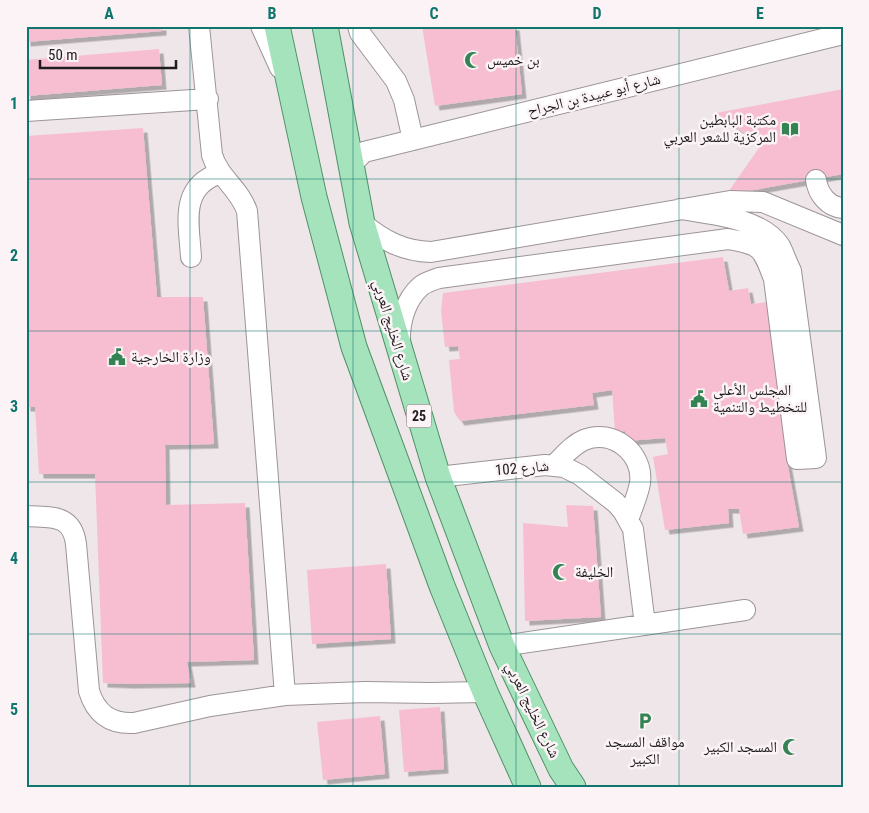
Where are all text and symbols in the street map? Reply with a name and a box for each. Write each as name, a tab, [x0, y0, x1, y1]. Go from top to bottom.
text: A	[104, 4, 114, 23]
text: B	[268, 4, 277, 23]
text: C	[429, 4, 439, 23]
text: D	[592, 4, 602, 23]
text: E	[756, 4, 764, 23]
scale bar	[40, 38, 176, 70]
text: 50 m	[48, 46, 78, 64]
mosque icon: بن خميس	[463, 50, 483, 70]
place label: بن خميس	[487, 51, 540, 70]
street label: شارع أبو عبيدة بن الجراح	[526, 70, 663, 121]
text: 1	[10, 94, 18, 113]
place label: مكتبة البابطين المركزية للشعر العربي	[663, 111, 776, 149]
library icon: مكتبة البابطين المركزية للشعر العربي	[780, 119, 800, 139]
text: 2	[10, 246, 18, 265]
street label: شارع الخليج العربي	[366, 277, 417, 384]
public building icon: وزارة الخارجية	[107, 347, 127, 367]
place label: وزارة الخارجية	[131, 348, 211, 366]
place label: المجلس الأعلى للتخطيط والتنمية	[713, 381, 807, 416]
public building icon: المجلس الأعلى للتخطيط والتنمية	[689, 389, 709, 409]
text: 3	[10, 397, 18, 416]
road number: 25	[406, 404, 432, 428]
street label: شارع 102	[494, 457, 550, 480]
text: 4	[10, 549, 18, 568]
mosque icon: الخليفة	[551, 562, 571, 582]
place label: الخليفة	[575, 563, 613, 581]
street label: شارع الخليج العربي	[499, 659, 564, 762]
text: 5	[10, 700, 18, 719]
parking icon: مواقف المسجد الكبير	[635, 711, 655, 731]
place label: مواقف المسجد الكبير	[605, 733, 685, 768]
mosque icon: المسجد الكبير	[781, 737, 801, 757]
place label: المسجد الكبير	[703, 738, 777, 756]

